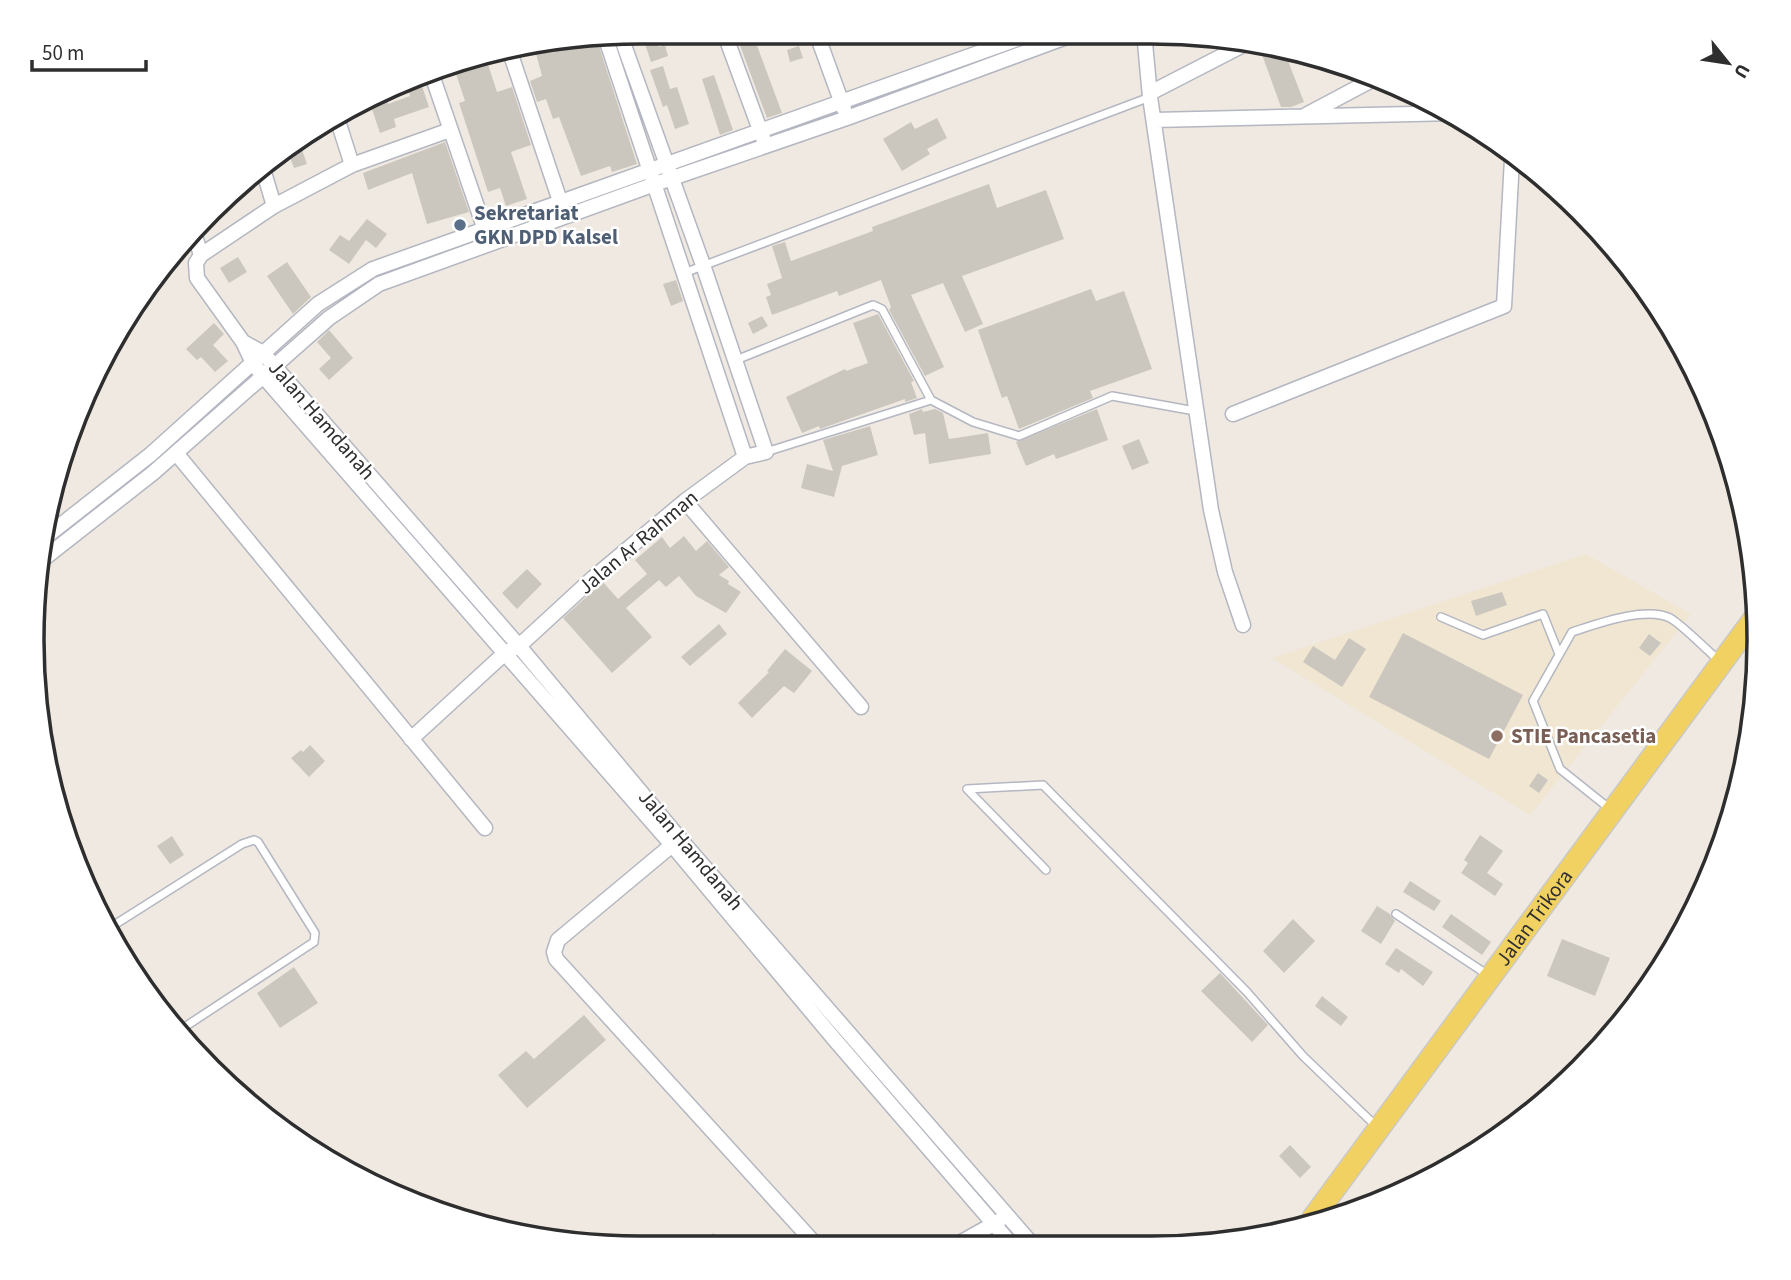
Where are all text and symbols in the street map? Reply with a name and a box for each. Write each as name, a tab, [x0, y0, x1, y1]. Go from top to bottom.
scale bar	[32, 28, 145, 72]
north arrow	[1693, 28, 1763, 98]
text: 50 m	[42, 38, 84, 68]
text: U	[1727, 59, 1756, 83]
place label: Sekretariat GKN DPD Kalsel	[474, 198, 618, 252]
marker: Sekretariat GKN DPD Kalsel	[452, 217, 468, 233]
street label: Jalan Hamdanah	[262, 354, 382, 486]
street label: Jalan Ar Rahman	[571, 483, 705, 601]
place label: STIE Pancasetia	[1511, 721, 1656, 751]
marker: STIE Pancasetia	[1489, 728, 1505, 744]
street label: Jalan Hamdanah	[631, 783, 751, 917]
street label: Jalan Trikora	[1488, 863, 1580, 972]

